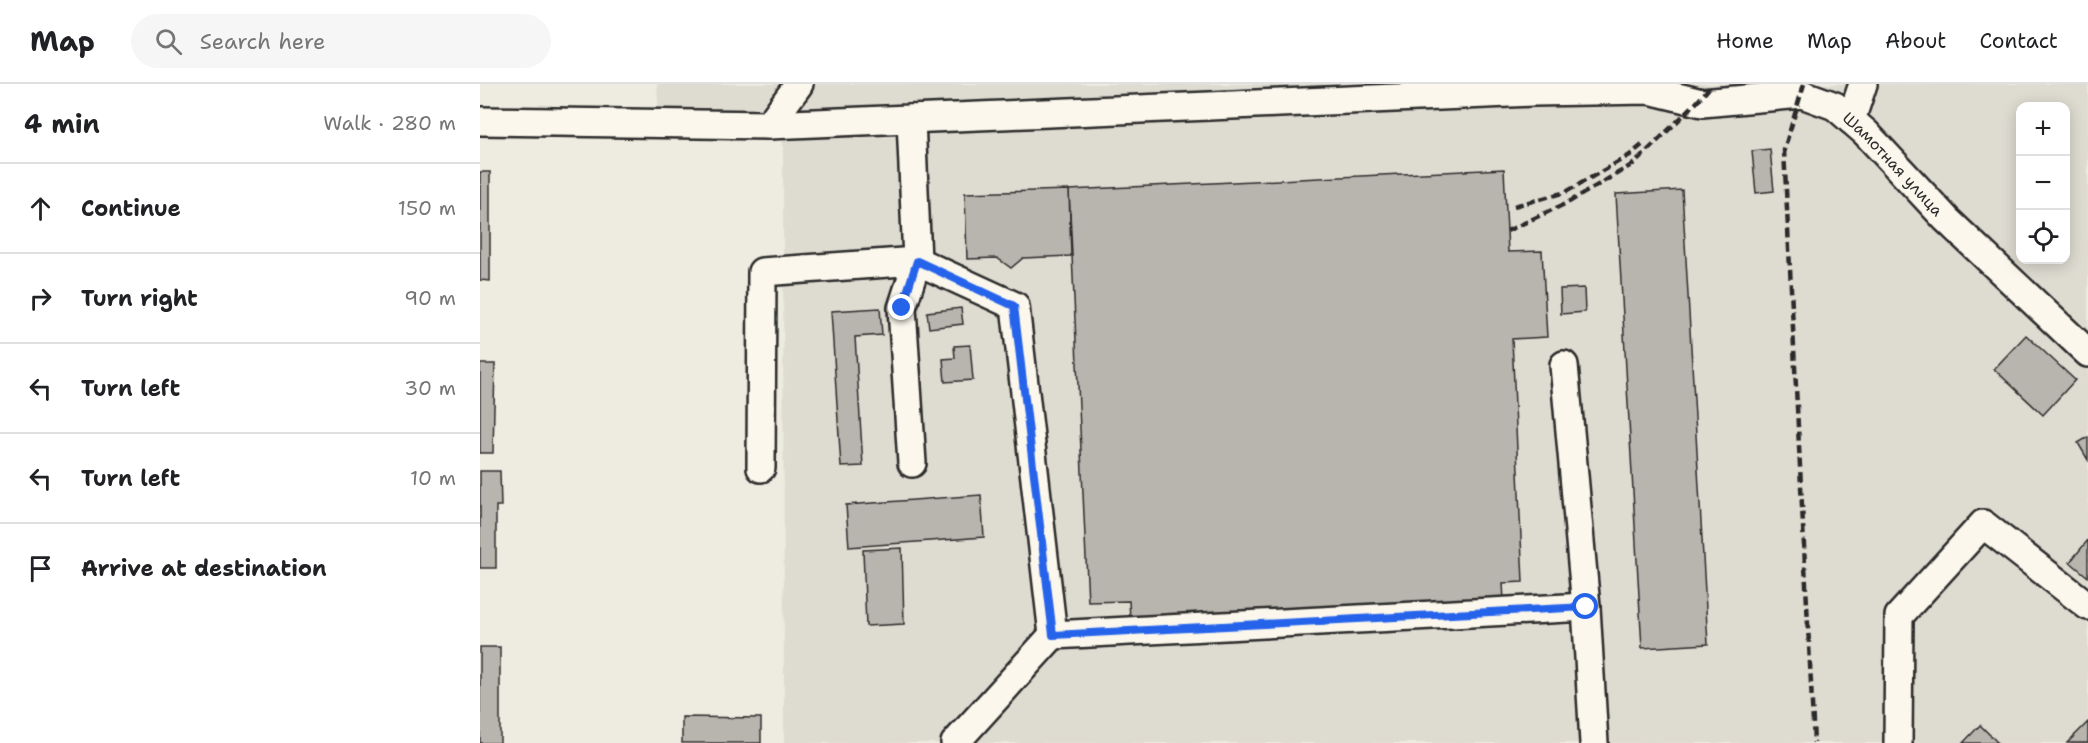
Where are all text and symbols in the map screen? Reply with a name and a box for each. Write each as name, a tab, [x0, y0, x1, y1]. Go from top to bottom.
search box	[131, 14, 551, 68]
text: Map	[30, 22, 95, 60]
icon: search	[152, 25, 185, 58]
text: Search here	[200, 27, 325, 56]
text: Home	[1716, 27, 1774, 55]
text: Map	[1807, 27, 1852, 55]
text: About	[1885, 27, 1946, 55]
text: Contact	[1979, 27, 2058, 55]
map controls	[2016, 102, 2070, 264]
button: +	[2016, 102, 2070, 156]
text: 4 min	[24, 106, 100, 141]
street label: Шамотная улица	[1839, 107, 1948, 220]
text: Walk · 280 m	[323, 110, 456, 136]
button: −	[2016, 156, 2070, 210]
icon: ahead	[24, 192, 57, 225]
text: Continue	[81, 194, 181, 223]
text: 150 m	[398, 195, 456, 221]
button: locate	[2016, 210, 2070, 264]
icon: right	[24, 282, 57, 315]
text: Turn right	[81, 284, 198, 313]
text: 90 m	[404, 285, 456, 311]
route end	[888, 294, 914, 320]
icon: left	[24, 372, 57, 405]
text: Turn left	[81, 374, 180, 403]
text: 30 m	[404, 375, 456, 401]
icon: left	[24, 462, 57, 495]
text: Turn left	[81, 464, 180, 493]
text: 10 m	[410, 465, 456, 491]
icon: arrive	[24, 552, 57, 585]
text: Arrive at destination	[81, 554, 327, 583]
route start	[1572, 593, 1598, 619]

